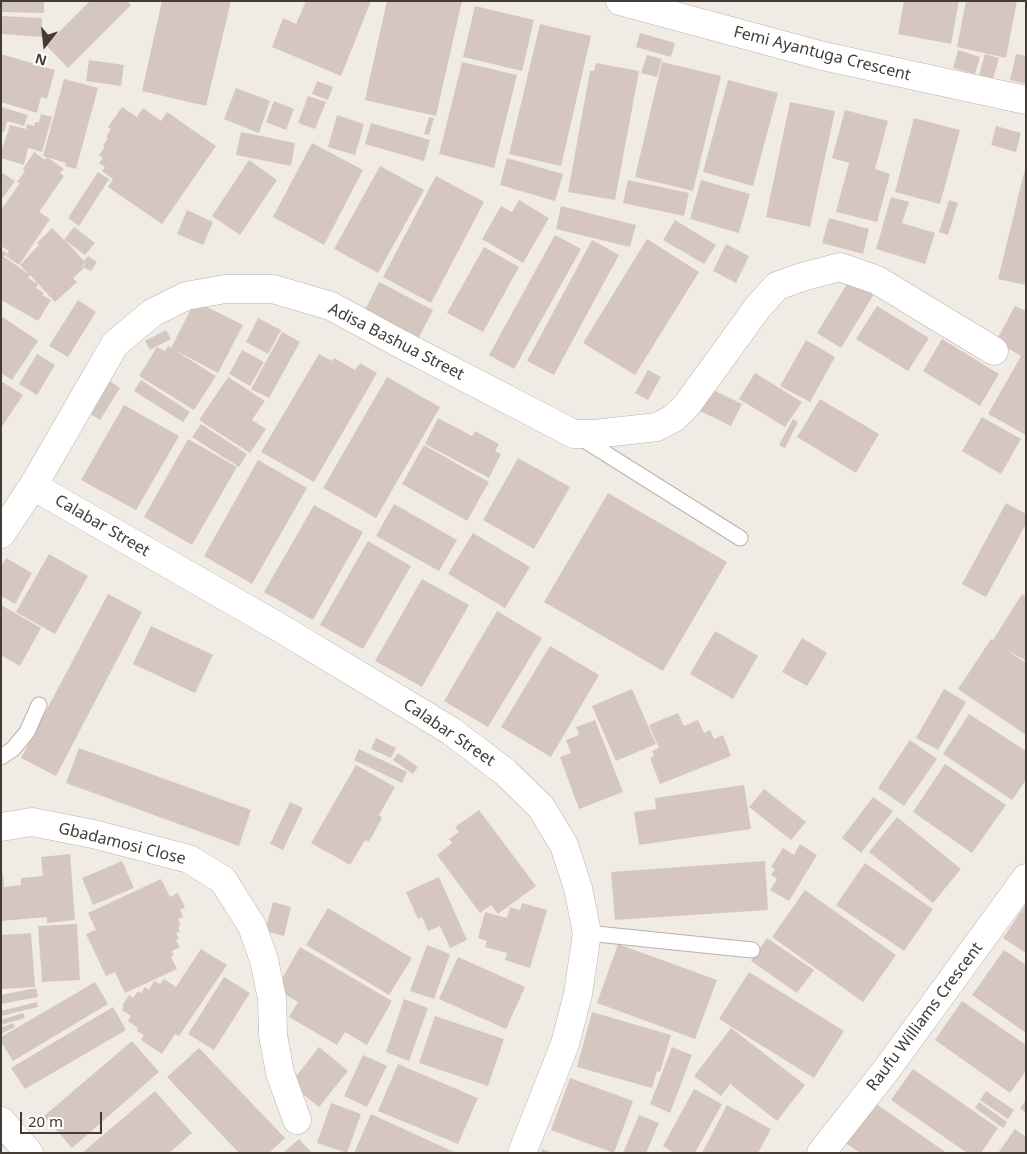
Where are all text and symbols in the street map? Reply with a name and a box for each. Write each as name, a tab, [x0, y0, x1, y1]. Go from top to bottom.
north arrow	[20, 20, 70, 70]
street label: Femi Ayantuga Crescent	[731, 23, 913, 85]
text: N	[33, 49, 49, 71]
street label: Adisa Bashua Street	[325, 299, 467, 385]
street label: Calabar Street	[51, 491, 153, 561]
street label: Calabar Street	[400, 695, 498, 771]
street label: Gbadamosi Close	[56, 819, 188, 869]
street label: Raufu Williams Crescent	[863, 939, 987, 1095]
scale bar	[22, 1102, 105, 1134]
text: 20 m	[28, 1111, 63, 1131]

